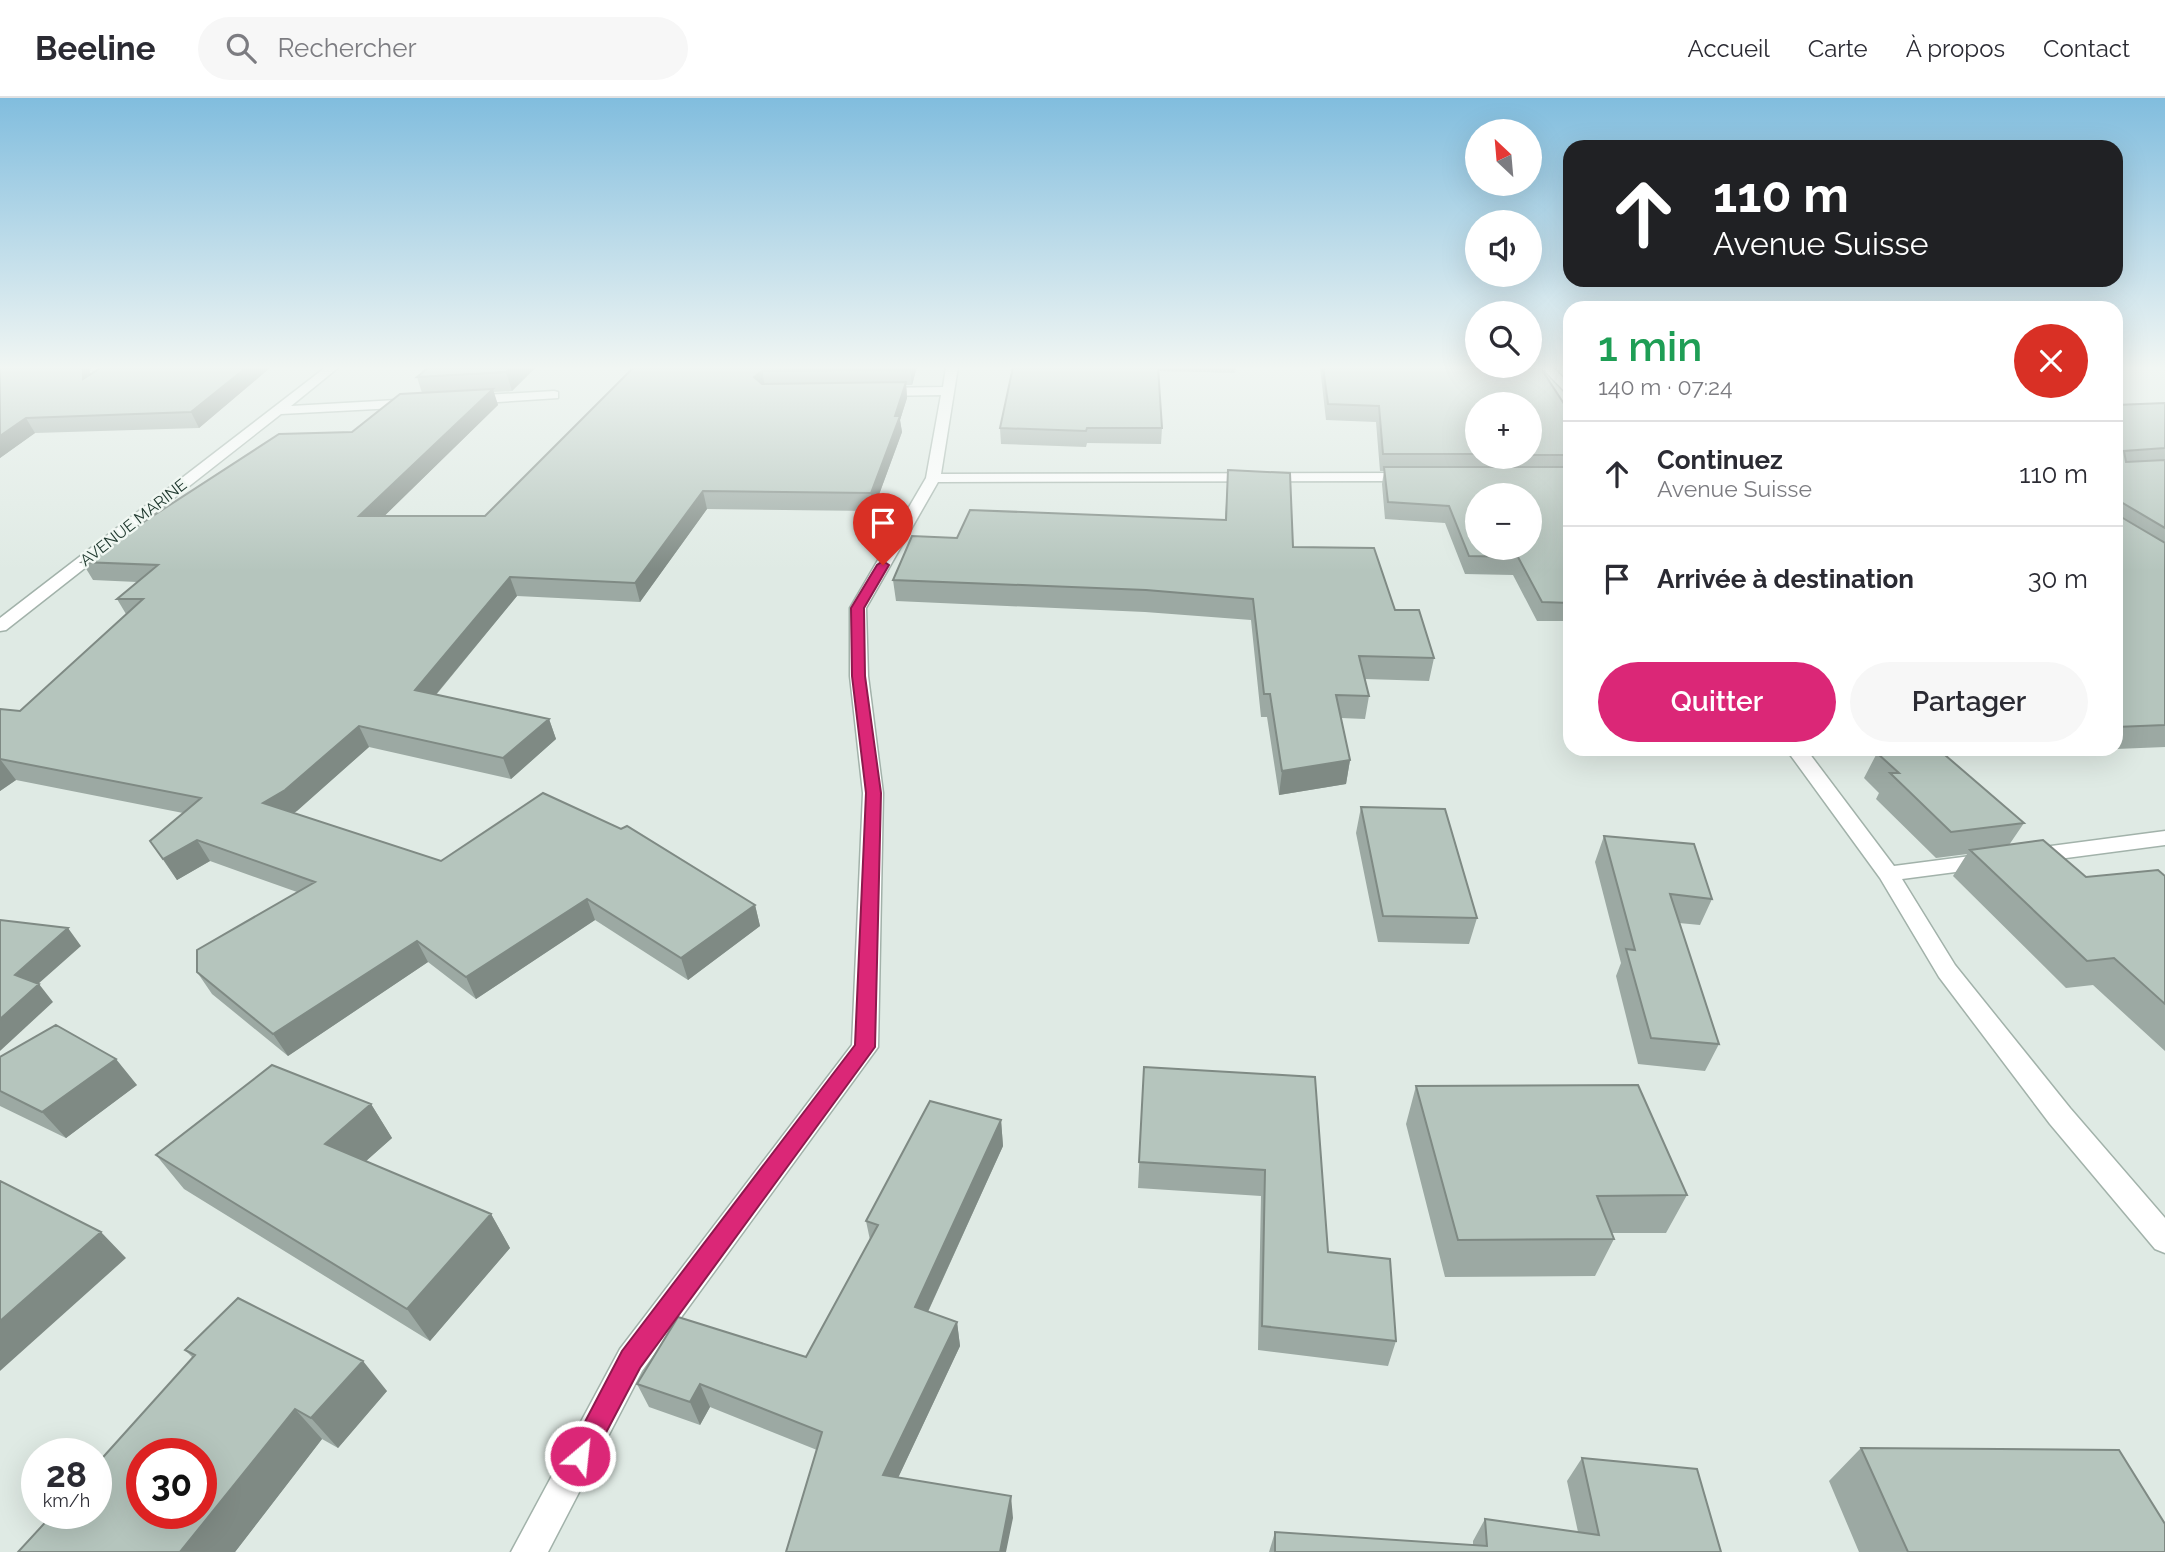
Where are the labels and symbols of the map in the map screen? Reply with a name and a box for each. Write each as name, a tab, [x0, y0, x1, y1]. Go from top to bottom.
north arrow	[1465, 119, 1542, 196]
street label: AVENUE MARINE	[76, 475, 191, 570]
pin	[853, 493, 913, 565]
position arrow	[543, 1419, 617, 1493]
speed limit sign: 30	[126, 1438, 217, 1529]

